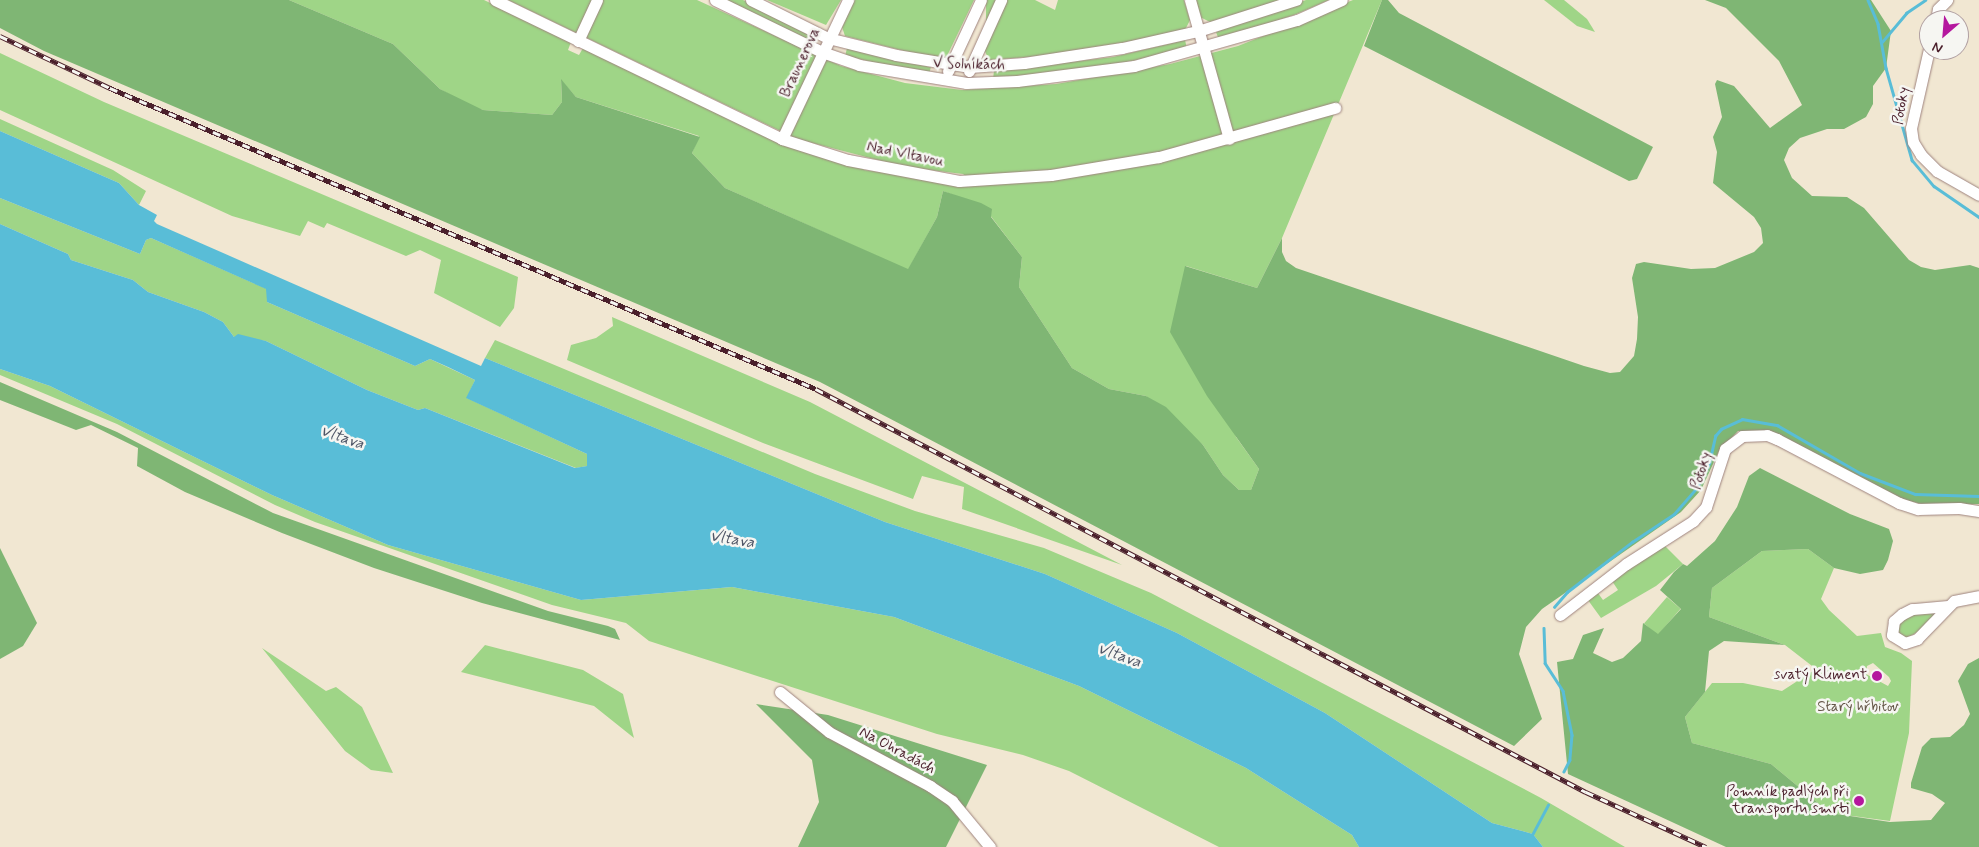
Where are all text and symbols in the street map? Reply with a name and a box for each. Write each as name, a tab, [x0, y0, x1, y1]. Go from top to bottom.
north arrow	[1919, 10, 1969, 60]
street label: Braunerova	[777, 25, 825, 101]
text: N	[1929, 37, 1946, 58]
street label: V Solníkách	[930, 55, 1008, 75]
street label: Potoky	[1890, 86, 1914, 126]
street label: Nad Vltavou	[865, 139, 945, 171]
water label: Vltava	[318, 422, 366, 454]
street label: Potoky	[1688, 450, 1716, 492]
water label: Vltava	[708, 527, 756, 553]
water label: Vltava	[1095, 639, 1143, 673]
place label: svatý Kliment	[1774, 667, 1867, 685]
marker: svatý Kliment	[1871, 670, 1883, 682]
park label: Starý hřbitov	[1817, 699, 1899, 717]
street label: Na Ohradách	[857, 724, 937, 778]
place label: Pomník padlých při transportu smrti	[1727, 783, 1849, 818]
marker: Pomník padlých při transportu smrti	[1853, 795, 1865, 807]

